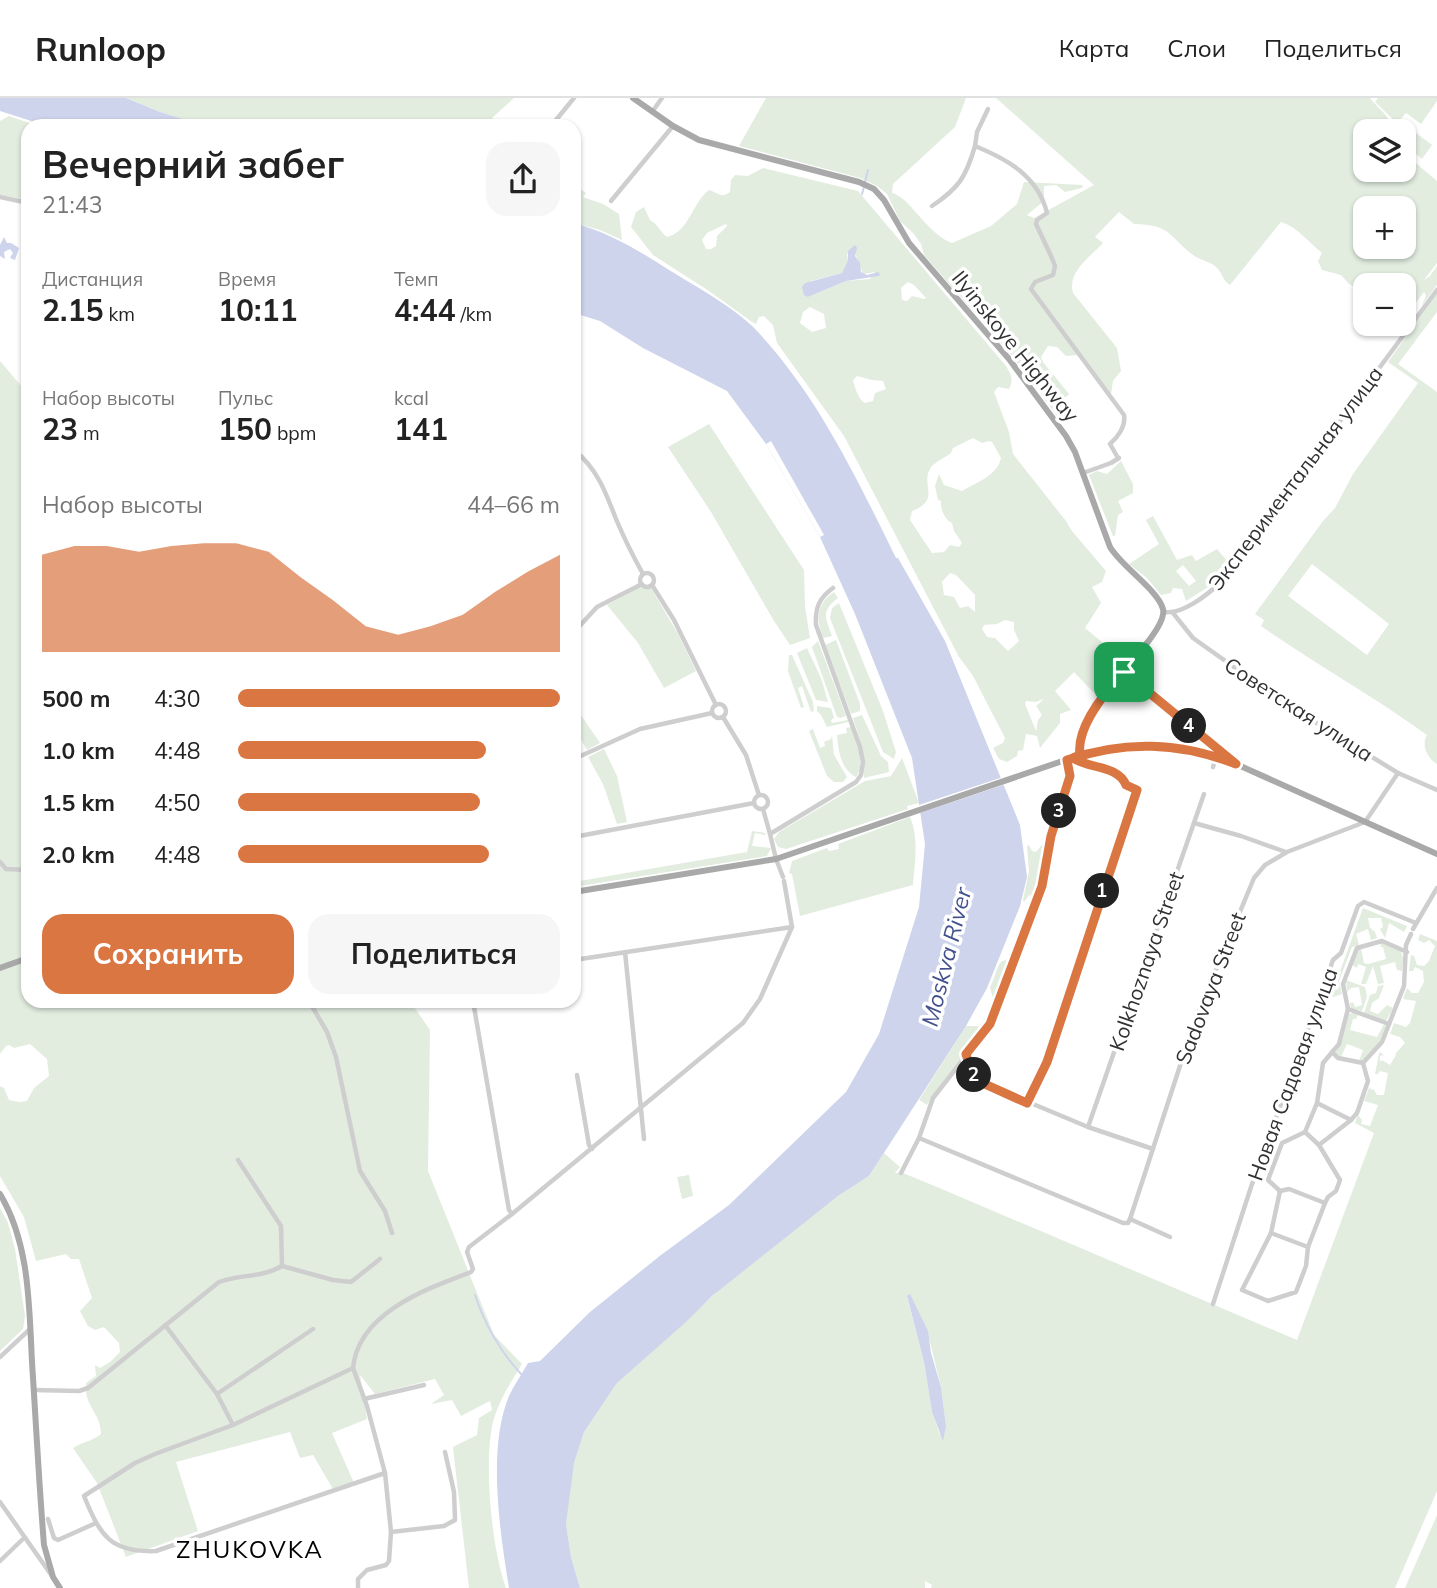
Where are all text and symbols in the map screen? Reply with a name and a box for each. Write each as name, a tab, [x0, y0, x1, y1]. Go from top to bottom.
text: Runloop	[35, 28, 166, 69]
text: Карта	[1059, 33, 1129, 63]
text: Слои	[1167, 33, 1226, 63]
text: Поделиться	[1264, 33, 1402, 63]
map controls	[1353, 119, 1416, 336]
button: layers	[1353, 119, 1416, 182]
text: Вечерний забег	[42, 140, 344, 188]
button: share	[486, 142, 560, 216]
text: 21:43	[42, 190, 102, 219]
button: +	[1353, 196, 1416, 259]
street label: Ilyinskoye Highway	[947, 265, 1085, 427]
text: Дистанция	[42, 267, 143, 291]
text: Время	[218, 267, 276, 291]
text: Темп	[394, 267, 439, 291]
button: −	[1353, 273, 1416, 336]
text: 2.15	[42, 291, 103, 329]
text: 10:11	[218, 291, 297, 329]
text: 4:44	[394, 291, 455, 329]
text: km	[103, 302, 135, 326]
text: /km	[455, 302, 492, 326]
street label: Экспериментальная улица	[1202, 361, 1388, 595]
text: Набор высоты	[42, 386, 175, 410]
text: Пульс	[218, 386, 273, 410]
text: kcal	[394, 386, 429, 410]
text: 23	[42, 410, 78, 448]
text: 150	[218, 410, 272, 448]
text: 141	[394, 410, 448, 448]
text: m	[78, 421, 100, 445]
text: bpm	[272, 421, 316, 445]
text: Набор высоты	[42, 490, 203, 519]
text: 44–66 m	[467, 490, 560, 519]
pin	[1094, 642, 1154, 702]
street label: Советская улица	[1220, 651, 1378, 767]
icon: arrive	[1105, 653, 1143, 691]
text: 500 m	[42, 684, 110, 713]
text: 4:30	[154, 684, 201, 713]
pin: 4	[1172, 708, 1206, 744]
text: 4	[1183, 713, 1194, 737]
text: 1.0 km	[42, 736, 115, 765]
text: 4:48	[154, 736, 201, 765]
text: 1.5 km	[42, 788, 115, 817]
text: 4:50	[154, 788, 201, 817]
pin: 3	[1042, 794, 1076, 828]
text: 3	[1053, 798, 1064, 822]
text: 2.0 km	[42, 840, 115, 869]
text: 4:48	[154, 840, 201, 869]
street label: Kolkhoznaya Street	[1103, 868, 1189, 1054]
pin: 1	[1084, 874, 1120, 908]
text: 1	[1096, 878, 1107, 902]
water label: Moskva River	[915, 883, 978, 1029]
street label: Sadovaya Street	[1169, 908, 1251, 1068]
button: Сохранить	[42, 914, 294, 994]
button: Поделиться	[308, 914, 560, 994]
street label: Новая Садовая улица	[1241, 964, 1343, 1184]
pin: 2	[956, 1058, 992, 1093]
text: 2	[968, 1062, 979, 1086]
district label: ZHUKOVKA	[176, 1534, 324, 1564]

